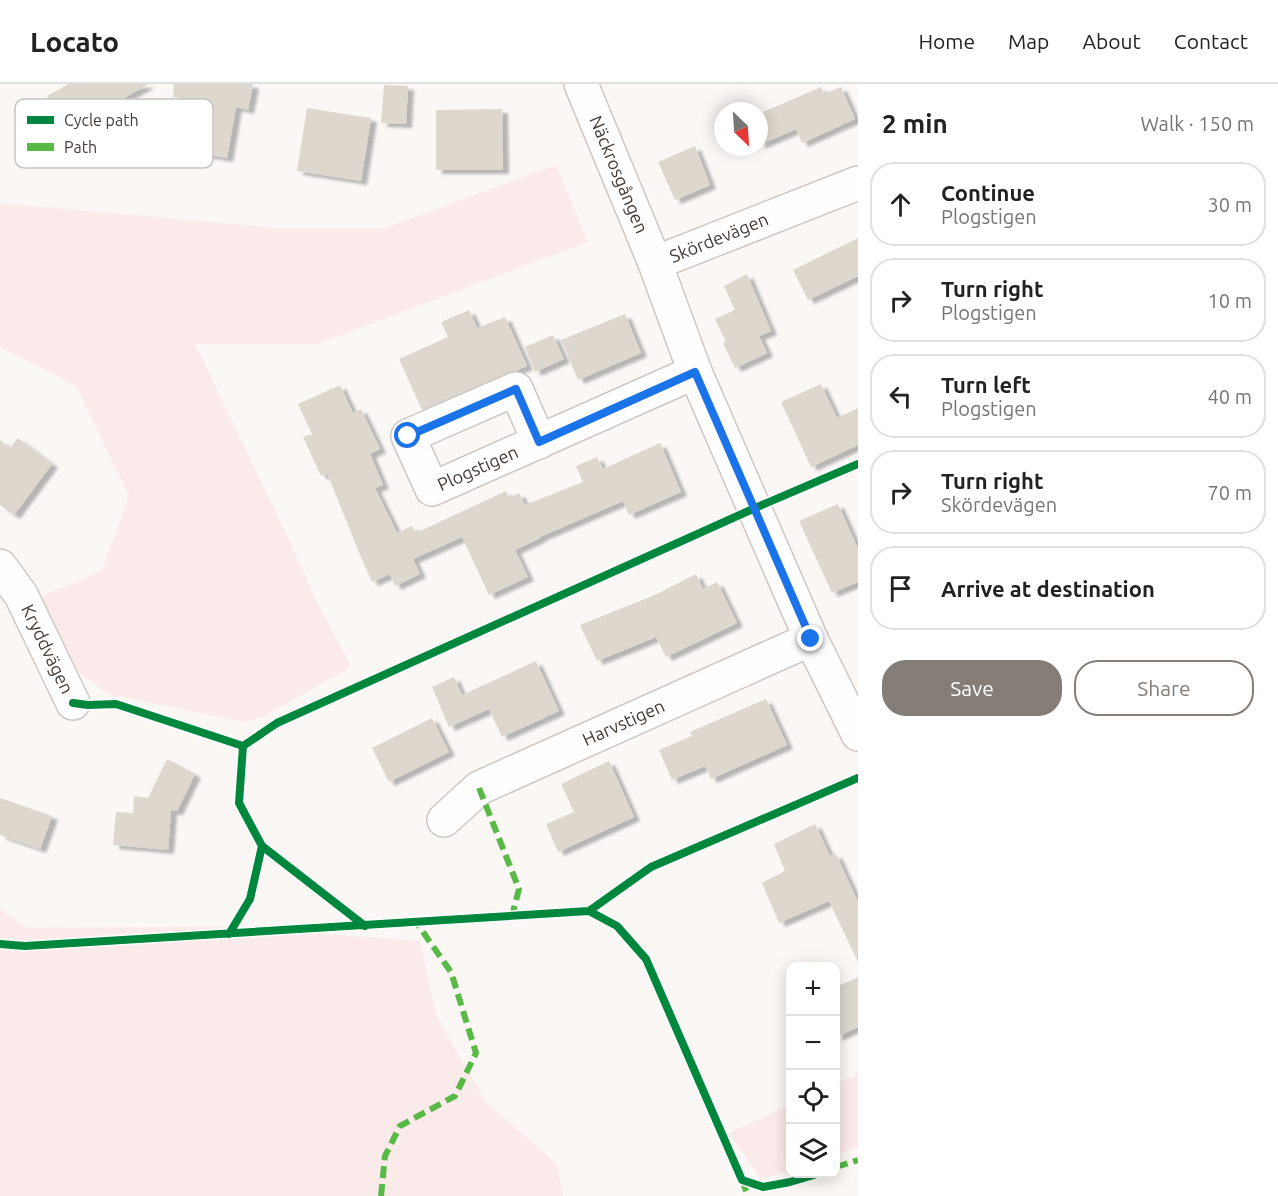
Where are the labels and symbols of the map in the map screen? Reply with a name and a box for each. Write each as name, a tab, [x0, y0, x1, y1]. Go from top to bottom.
legend	[15, 99, 213, 168]
north arrow	[714, 102, 768, 156]
text: Cycle path	[64, 111, 139, 129]
street label: Näckrosgången	[586, 112, 653, 236]
text: Path	[64, 138, 97, 156]
street label: Skördevägen	[666, 208, 771, 266]
route start	[394, 422, 420, 448]
street label: Plogstigen	[434, 441, 521, 494]
street label: Kryddvägen	[18, 601, 78, 697]
route end	[797, 625, 823, 651]
street label: Harvstigen	[579, 695, 667, 749]

